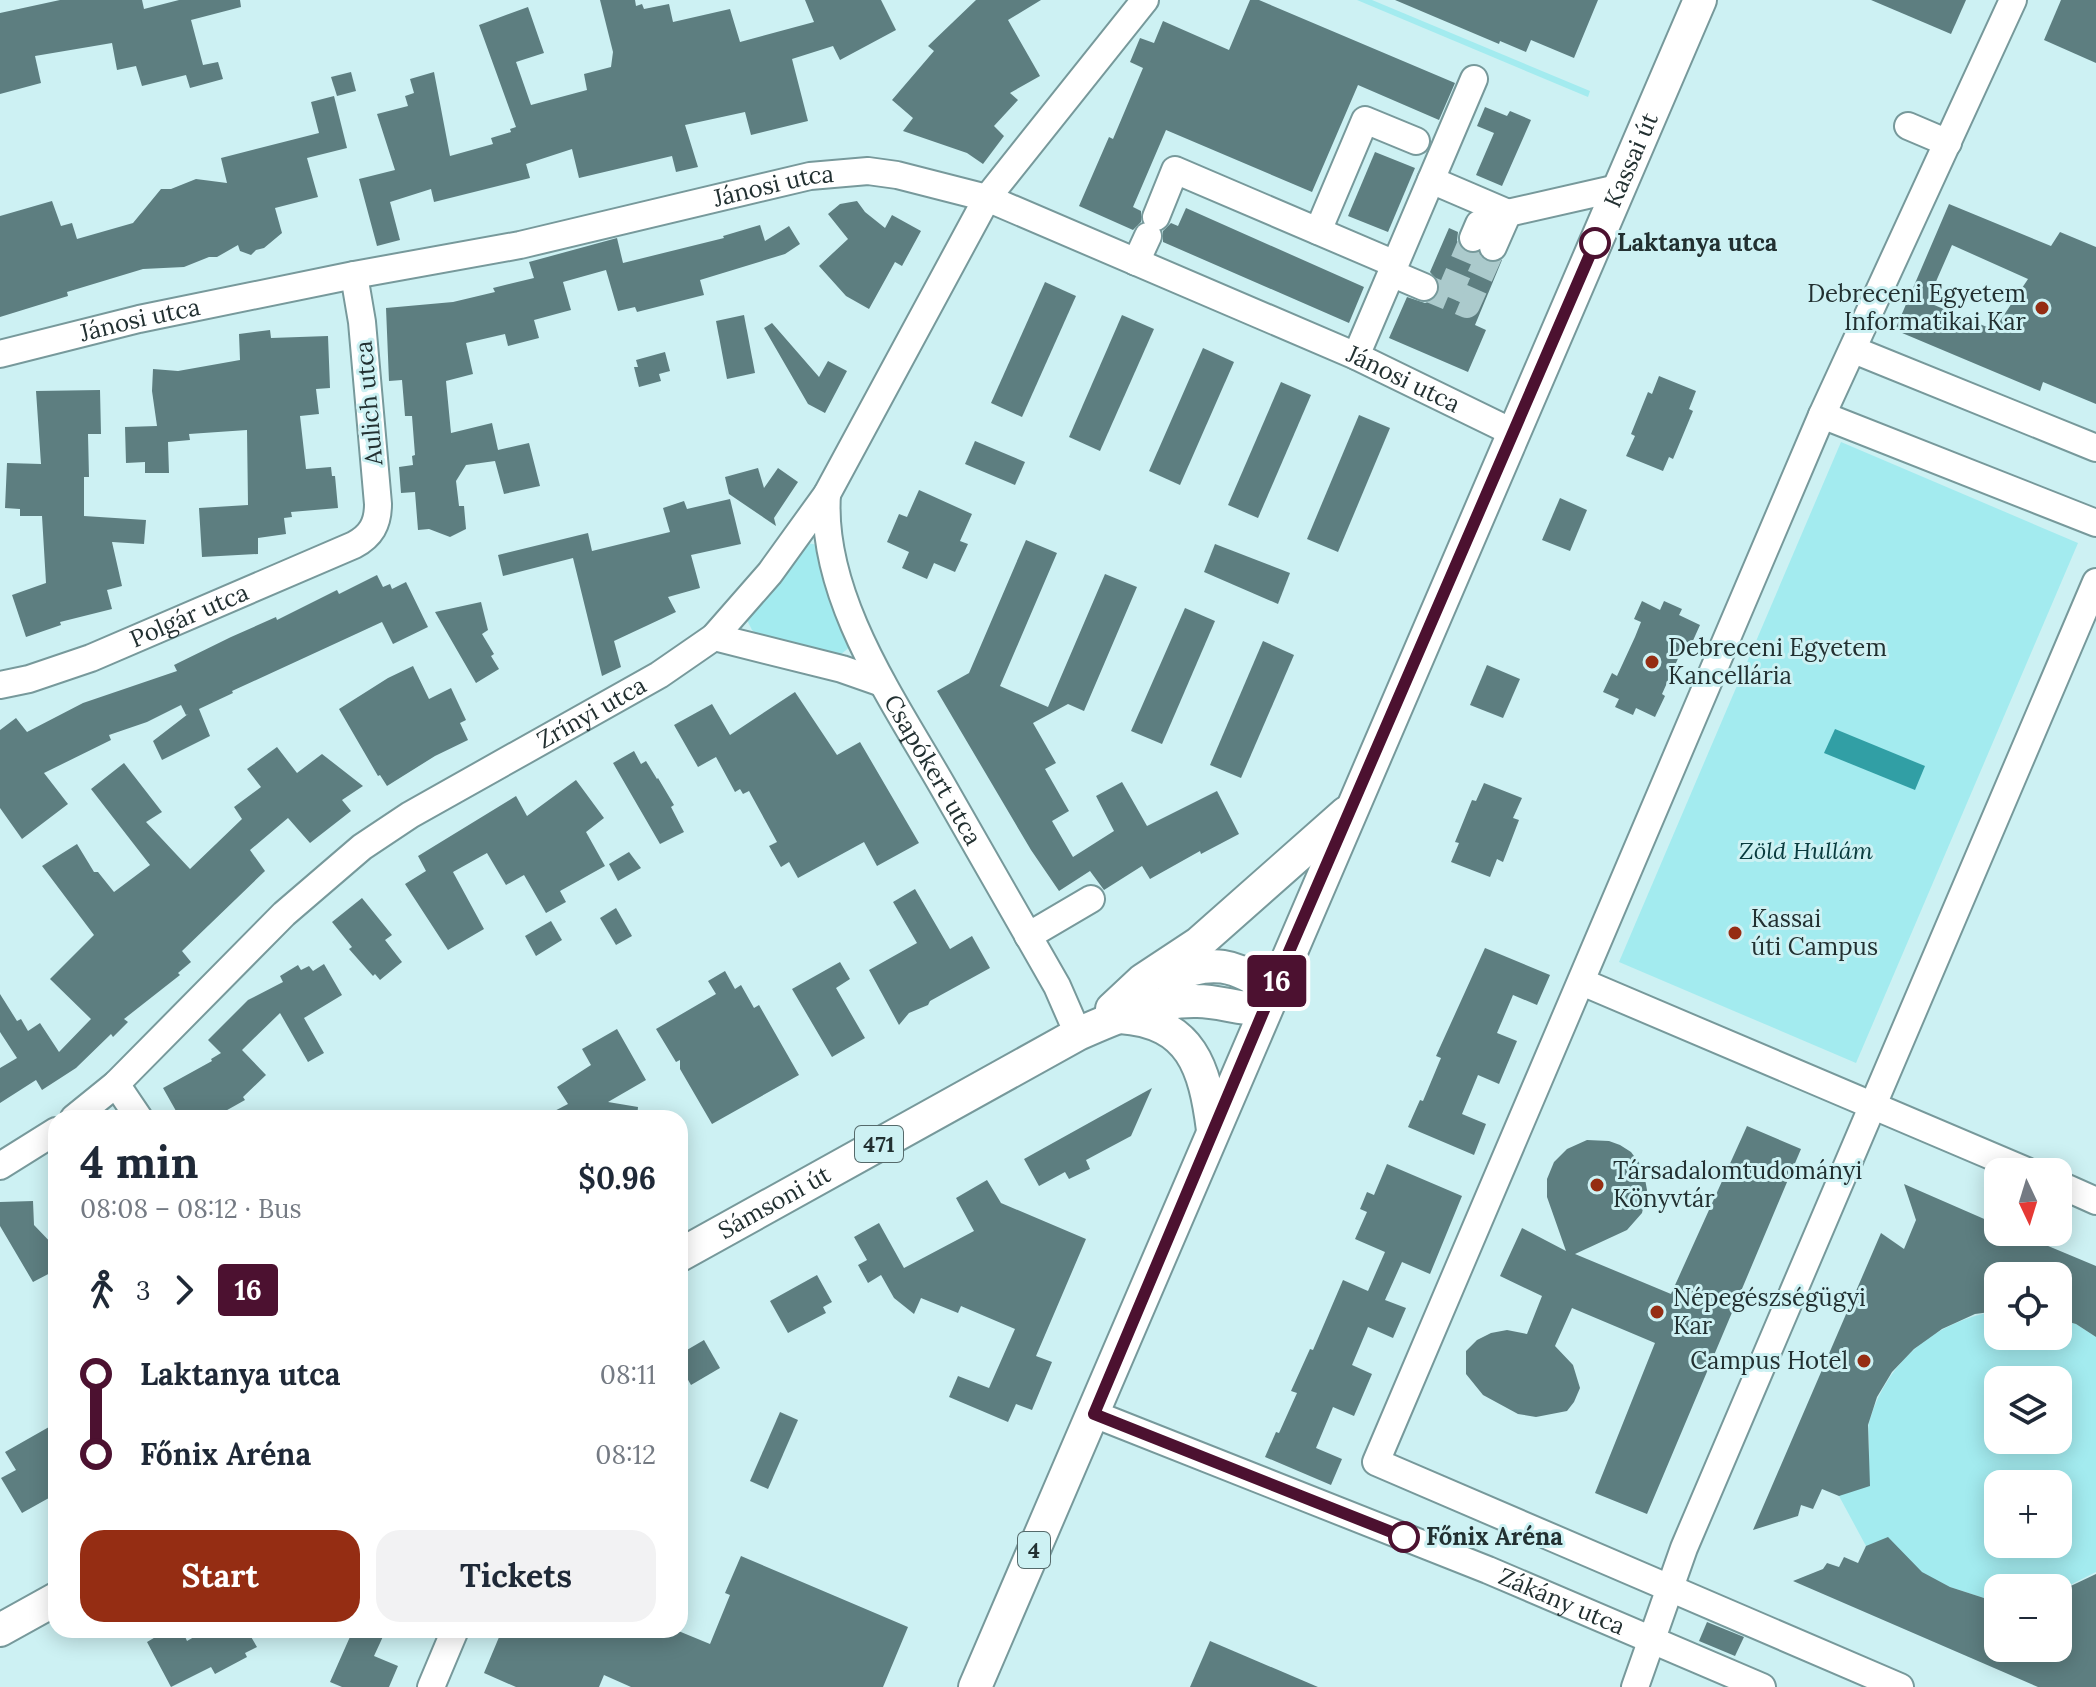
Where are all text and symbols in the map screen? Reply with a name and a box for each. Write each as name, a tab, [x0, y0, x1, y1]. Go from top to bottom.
street label: Kassai út	[1597, 107, 1665, 212]
street label: Jánosi utca	[709, 158, 835, 214]
place label: Laktanya utca	[1617, 227, 1778, 258]
marker: Laktanya utca	[1580, 228, 1610, 258]
place label: Debreceni Egyetem Informatikai Kar	[1807, 278, 2027, 337]
street label: Jánosi utca	[75, 291, 203, 349]
marker: Debreceni Egyetem Informatikai Kar	[2033, 299, 2051, 317]
street label: Jánosi utca	[1341, 337, 1465, 419]
street label: Aulich utca	[348, 340, 389, 468]
street label: Polgár utca	[125, 576, 253, 654]
place label: Debreceni Egyetem Kancellária	[1668, 632, 1887, 691]
marker: Debreceni Egyetem Kancellária	[1643, 653, 1661, 671]
street label: Zrínyi utca	[531, 669, 652, 755]
street label: Csapókert utca	[877, 689, 989, 851]
park label: Zöld Hullám	[1739, 835, 1873, 866]
place label: Kassai úti Campus	[1751, 903, 1878, 962]
marker: Kassai úti Campus	[1726, 924, 1744, 942]
line badge: 16	[1241, 955, 1313, 1007]
text: 16	[1263, 963, 1291, 999]
road number: 471	[855, 1126, 903, 1162]
text: 4 min	[80, 1134, 199, 1190]
place label: Társadalomtudományi Könyvtár	[1613, 1155, 1862, 1214]
street label: Sámsoni út	[712, 1158, 836, 1246]
north arrow	[1984, 1158, 2072, 1246]
map controls	[1984, 1158, 2072, 1662]
text: $0.96	[578, 1159, 656, 1197]
marker: Társadalomtudományi Könyvtár	[1588, 1176, 1606, 1194]
text: 08:08 – 08:12 · Bus	[80, 1192, 301, 1225]
button: locate	[1984, 1262, 2072, 1350]
icon: walk	[80, 1268, 124, 1312]
icon: forward	[162, 1268, 206, 1312]
text: 16	[234, 1272, 262, 1308]
text: 3	[136, 1274, 150, 1307]
place label: Népegészségügyi Kar	[1673, 1282, 1866, 1341]
marker: Népegészségügyi Kar	[1648, 1303, 1666, 1321]
place label: Campus Hotel	[1690, 1345, 1848, 1376]
marker: Campus Hotel	[1855, 1352, 1873, 1370]
text: Laktanya utca	[140, 1355, 341, 1393]
text: 08:11	[600, 1358, 656, 1391]
button: layers	[1984, 1366, 2072, 1454]
text: Főnix Aréna	[140, 1435, 311, 1473]
text: 08:12	[595, 1438, 656, 1471]
button: +	[1984, 1470, 2072, 1558]
place label: Főnix Aréna	[1426, 1521, 1563, 1552]
marker: Főnix Aréna	[1389, 1522, 1419, 1552]
button: Start	[80, 1530, 360, 1622]
button: Tickets	[376, 1530, 656, 1622]
road number: 4	[1018, 1532, 1050, 1568]
street label: Zákány utca	[1494, 1560, 1630, 1642]
button: −	[1984, 1574, 2072, 1662]

